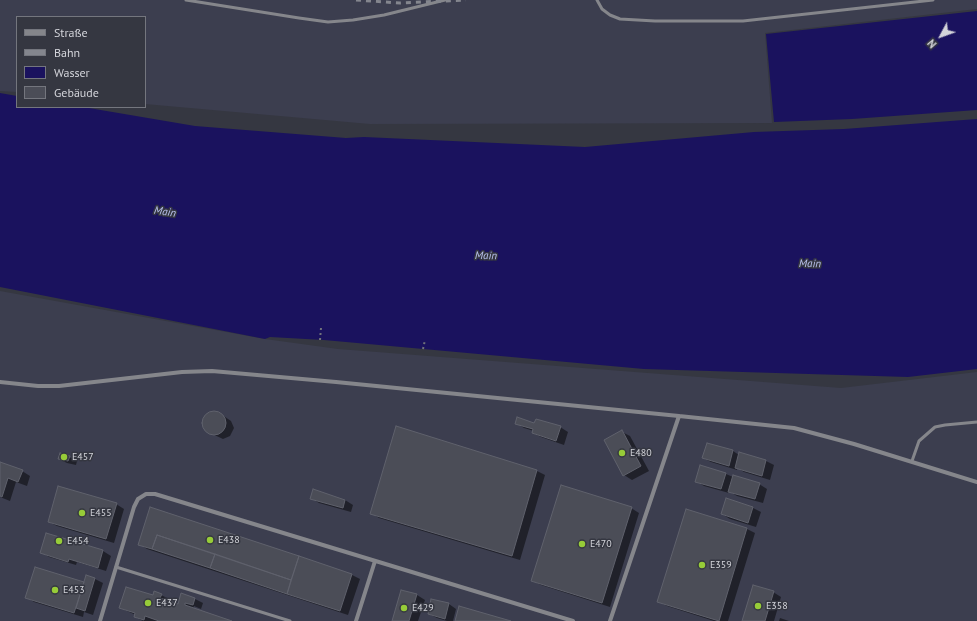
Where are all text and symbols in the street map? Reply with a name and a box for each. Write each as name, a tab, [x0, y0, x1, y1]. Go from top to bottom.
legend	[16, 16, 146, 108]
north arrow	[921, 16, 961, 56]
text: Straße	[54, 25, 88, 40]
text: N	[924, 37, 940, 51]
text: Bahn	[54, 45, 80, 60]
text: Wasser	[54, 65, 90, 80]
text: Gebäude	[54, 85, 99, 100]
water label: Main	[153, 204, 177, 220]
water label: Main	[475, 249, 497, 263]
water label: Main	[799, 257, 821, 271]
place label: E480	[630, 447, 652, 459]
marker: E480	[617, 448, 627, 458]
place label: E457	[72, 451, 94, 463]
marker: E457	[59, 452, 69, 462]
place label: E455	[90, 507, 112, 519]
marker: E455	[77, 508, 87, 518]
place label: E438	[218, 534, 240, 546]
place label: E454	[67, 535, 89, 547]
marker: E438	[205, 535, 215, 545]
marker: E454	[54, 536, 64, 546]
place label: E470	[590, 538, 612, 550]
marker: E470	[577, 539, 587, 549]
place label: E359	[710, 559, 732, 571]
marker: E359	[697, 560, 707, 570]
place label: E453	[63, 584, 85, 596]
marker: E453	[50, 585, 60, 595]
place label: E437	[156, 597, 178, 609]
marker: E437	[143, 598, 153, 608]
place label: E358	[766, 600, 788, 612]
marker: E358	[753, 601, 763, 611]
place label: E429	[412, 602, 434, 614]
marker: E429	[399, 603, 409, 613]

